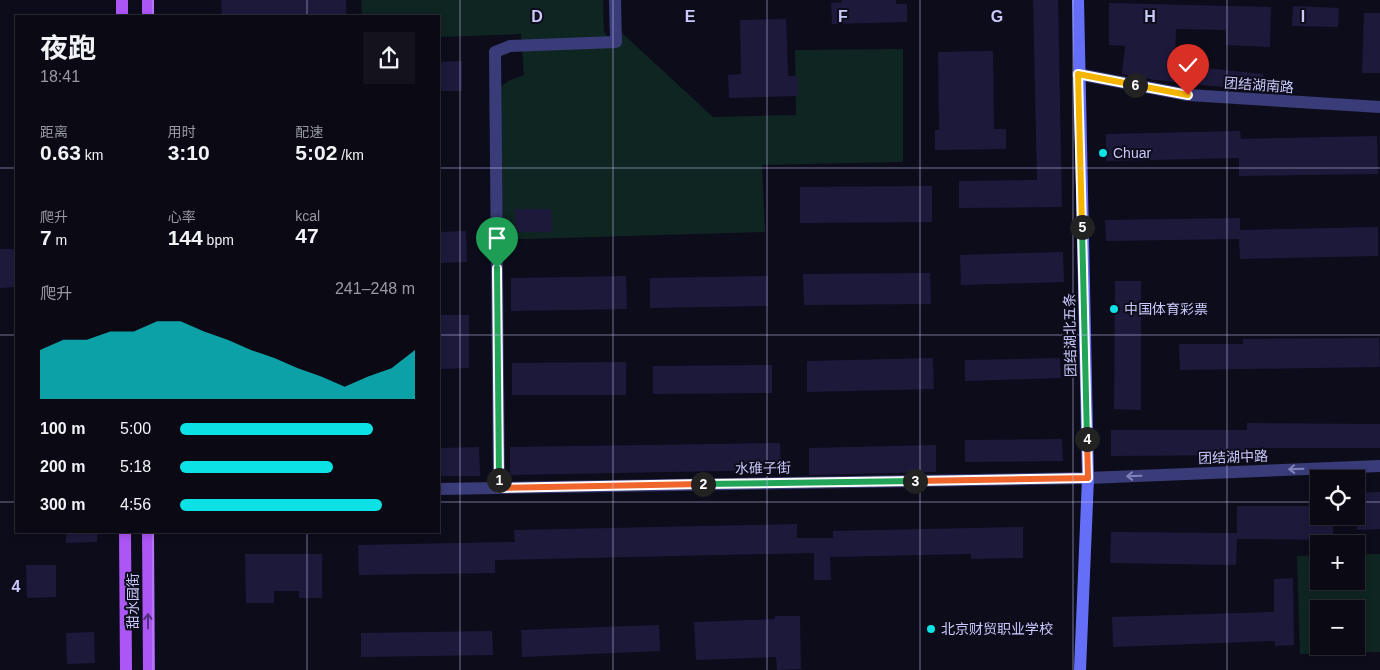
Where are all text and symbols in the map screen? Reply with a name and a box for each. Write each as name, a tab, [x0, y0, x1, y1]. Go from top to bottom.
text: D	[531, 8, 543, 25]
text: E	[685, 8, 696, 25]
text: F	[838, 8, 848, 25]
text: G	[991, 8, 1003, 25]
text: H	[1144, 8, 1156, 25]
text: I	[1301, 8, 1305, 25]
button: share	[363, 32, 415, 84]
text: 夜跑	[40, 33, 96, 64]
pin	[1167, 44, 1209, 95]
icon: check	[1174, 51, 1202, 79]
text: 18:41	[40, 68, 80, 85]
pin: 6	[1122, 72, 1148, 98]
street label: 团结湖南路	[1224, 75, 1294, 95]
text: 6	[1132, 77, 1139, 93]
text: 距离	[40, 124, 68, 140]
text: 用时	[168, 124, 196, 140]
text: 配速	[295, 124, 323, 140]
text: 0.63	[40, 141, 81, 164]
text: 3:10	[168, 141, 210, 164]
text: 5:02	[295, 141, 337, 164]
place label: Chuar	[1113, 145, 1151, 161]
text: km	[81, 147, 103, 163]
text: /km	[337, 147, 364, 163]
marker: Chuar	[1097, 147, 1109, 159]
text: kcal	[295, 208, 320, 224]
text: 爬升	[40, 209, 68, 225]
text: 心率	[168, 209, 196, 225]
pin: 5	[1070, 214, 1094, 240]
pin	[476, 217, 518, 268]
text: 5	[1079, 219, 1086, 235]
text: 47	[295, 224, 319, 247]
icon: arrive	[483, 224, 511, 252]
text: 7	[40, 226, 52, 249]
text: 144	[168, 226, 203, 249]
text: m	[52, 232, 67, 248]
text: bpm	[203, 232, 234, 248]
text: 241–248 m	[335, 280, 415, 297]
text: 爬升	[40, 285, 72, 302]
street label: 团结湖北五条	[1061, 293, 1079, 377]
place label: 中国体育彩票	[1124, 301, 1208, 317]
marker: 中国体育彩票	[1108, 303, 1120, 315]
text: 100 m	[40, 420, 85, 437]
text: 5:00	[120, 420, 151, 437]
pin: 4	[1074, 426, 1100, 452]
text: 4	[1084, 431, 1091, 447]
street label: 团结湖中路	[1198, 448, 1268, 466]
text: 200 m	[40, 458, 85, 475]
text: 5:18	[120, 458, 151, 475]
street label: 水碓子街	[735, 460, 791, 476]
one-way arrow	[1289, 464, 1305, 474]
pin: 1	[486, 468, 512, 492]
pin: 3	[902, 468, 928, 494]
map controls	[1310, 470, 1365, 655]
button: locate	[1310, 470, 1365, 525]
one-way arrow	[1126, 471, 1142, 481]
text: 1	[496, 472, 503, 488]
pin: 2	[690, 472, 716, 496]
text: 3	[912, 473, 919, 489]
text: 2	[700, 476, 707, 492]
text: 300 m	[40, 496, 85, 513]
text: 4:56	[120, 496, 151, 513]
button: +	[1310, 535, 1365, 590]
street label: 甜水园街	[125, 573, 141, 629]
text: 4	[12, 578, 21, 595]
button: −	[1310, 600, 1365, 655]
one-way arrow	[144, 614, 153, 630]
place label: 北京财贸职业学校	[941, 621, 1053, 637]
marker: 北京财贸职业学校	[925, 623, 937, 635]

